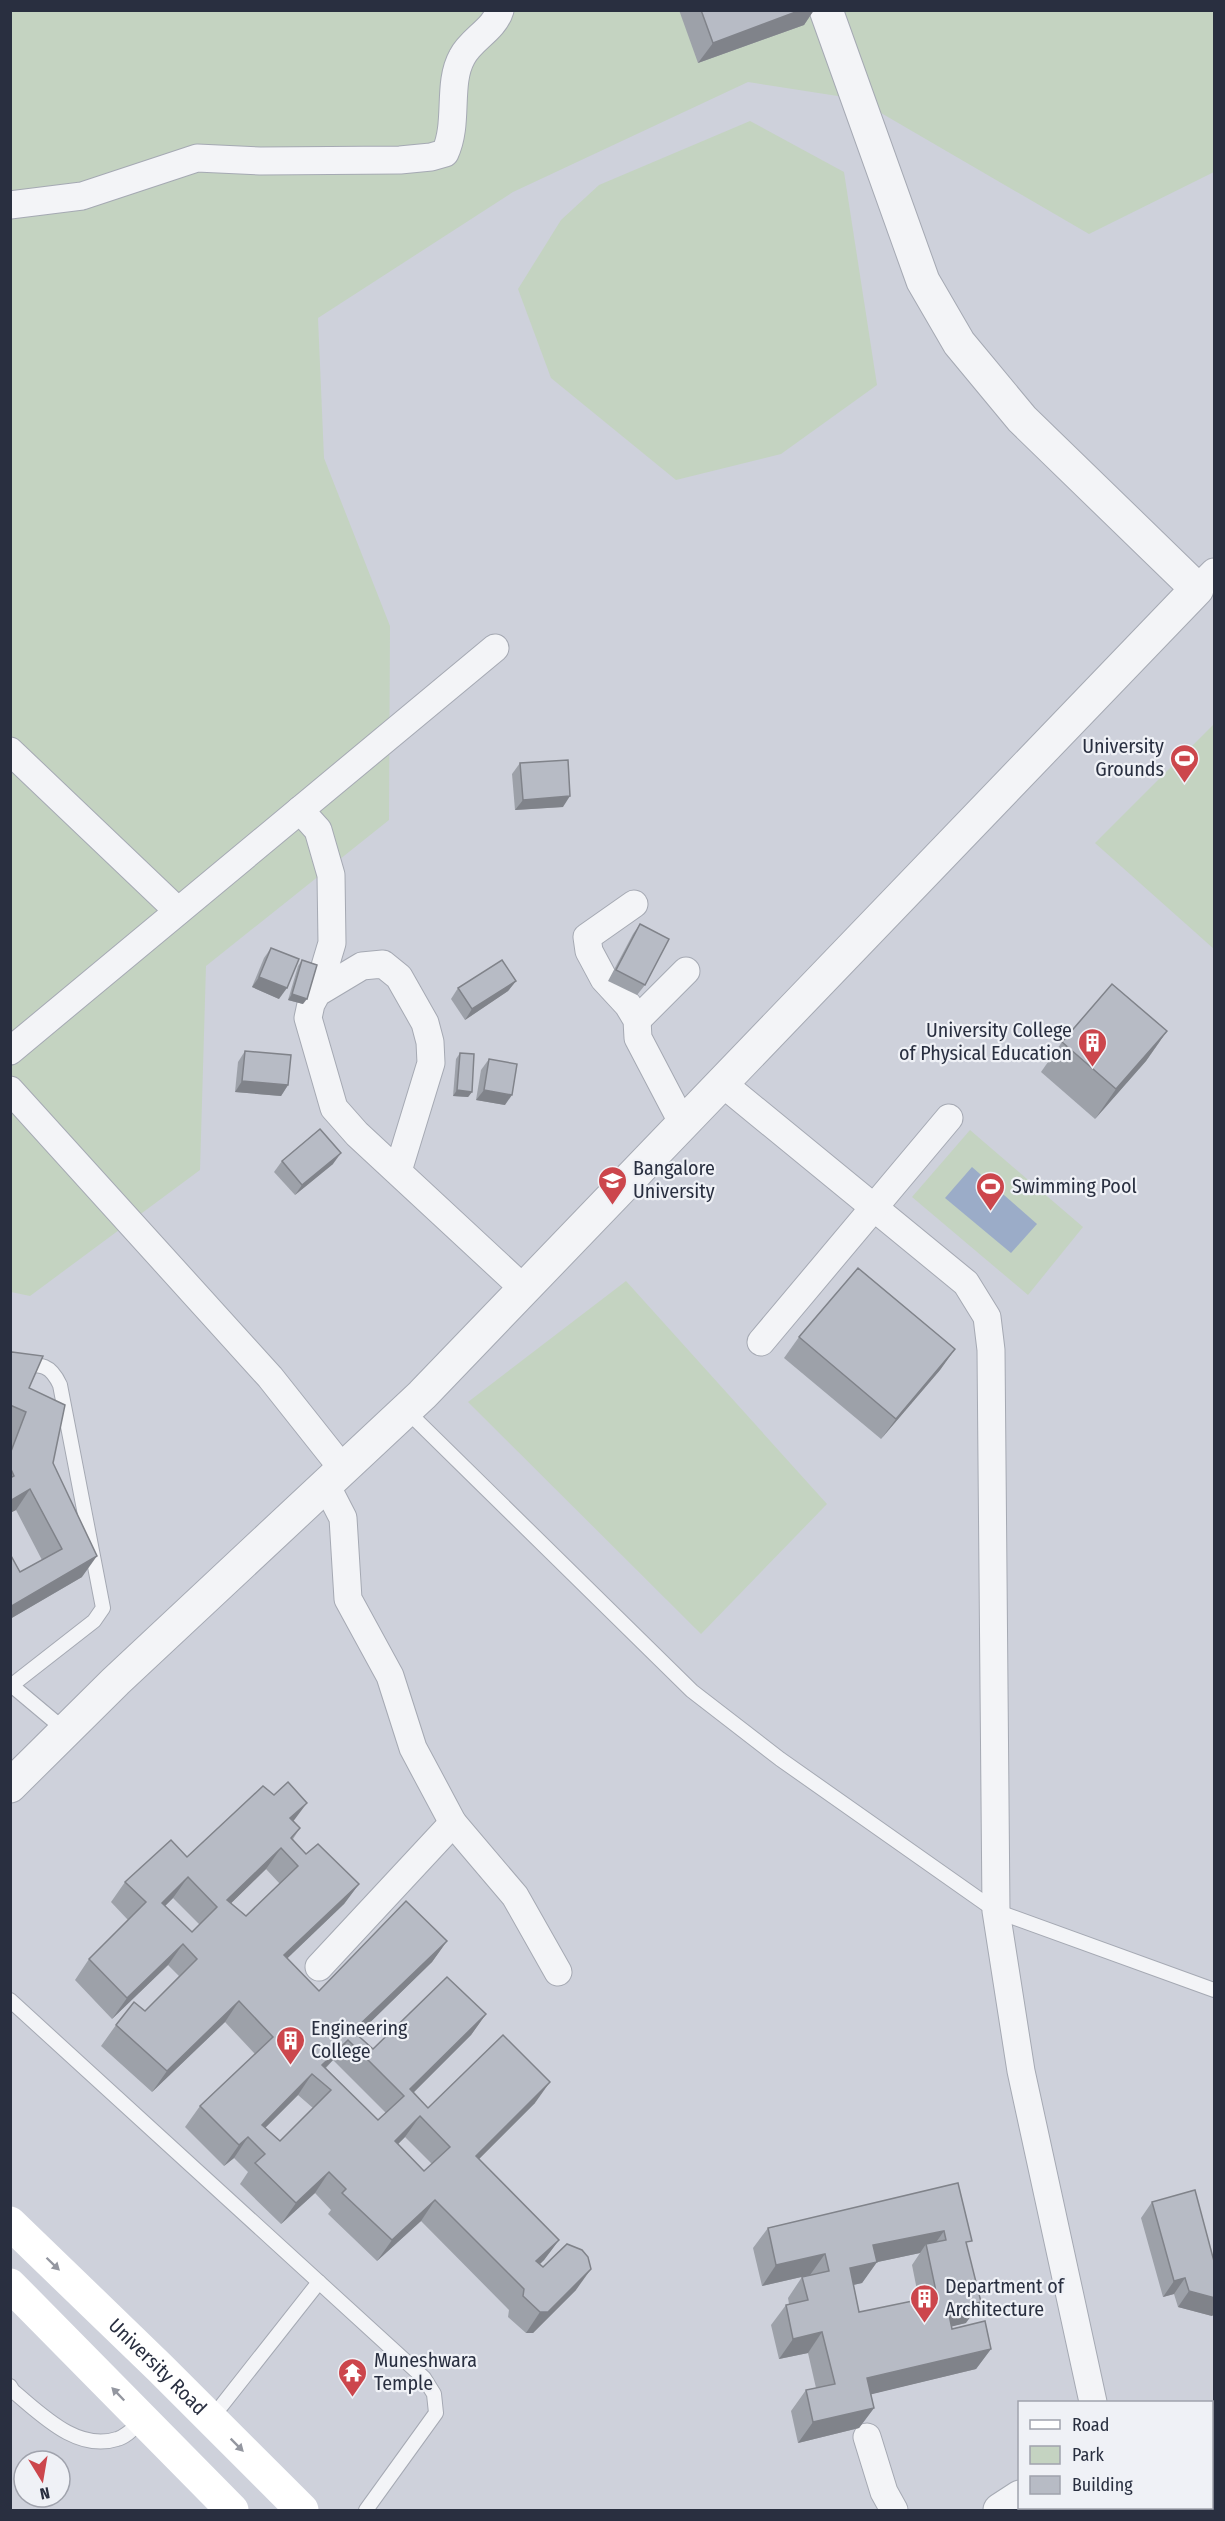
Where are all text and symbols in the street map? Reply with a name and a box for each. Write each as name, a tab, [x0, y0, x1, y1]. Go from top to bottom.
place label: University Grounds	[1082, 734, 1164, 781]
sports icon: University Grounds	[1169, 742, 1201, 784]
place label: University College of Physical Education	[899, 1018, 1072, 1065]
building icon: University College of Physical Education	[1077, 1026, 1109, 1068]
place label: Bangalore University	[633, 1156, 715, 1203]
school or university icon: Bangalore University	[596, 1164, 628, 1206]
sports icon: Swimming Pool	[975, 1170, 1007, 1212]
place label: Swimming Pool	[1012, 1174, 1137, 1198]
place label: Engineering College	[311, 2016, 408, 2063]
building icon: Engineering College	[274, 2024, 306, 2066]
one-way arrow	[45, 2257, 60, 2271]
place label: Department of Architecture	[945, 2274, 1066, 2321]
building icon: Department of Architecture	[908, 2282, 940, 2324]
street label: University Road	[104, 2313, 212, 2420]
place label: Muneshwara Temple	[374, 2348, 477, 2395]
temple icon: Muneshwara Temple	[337, 2356, 369, 2398]
one-way arrow	[111, 2388, 125, 2402]
legend	[1018, 2401, 1213, 2509]
text: Road	[1072, 2414, 1109, 2436]
one-way arrow	[229, 2437, 243, 2451]
text: Park	[1072, 2444, 1105, 2466]
north arrow	[12, 2449, 72, 2509]
text: Building	[1072, 2474, 1133, 2496]
text: N	[38, 2483, 51, 2503]

